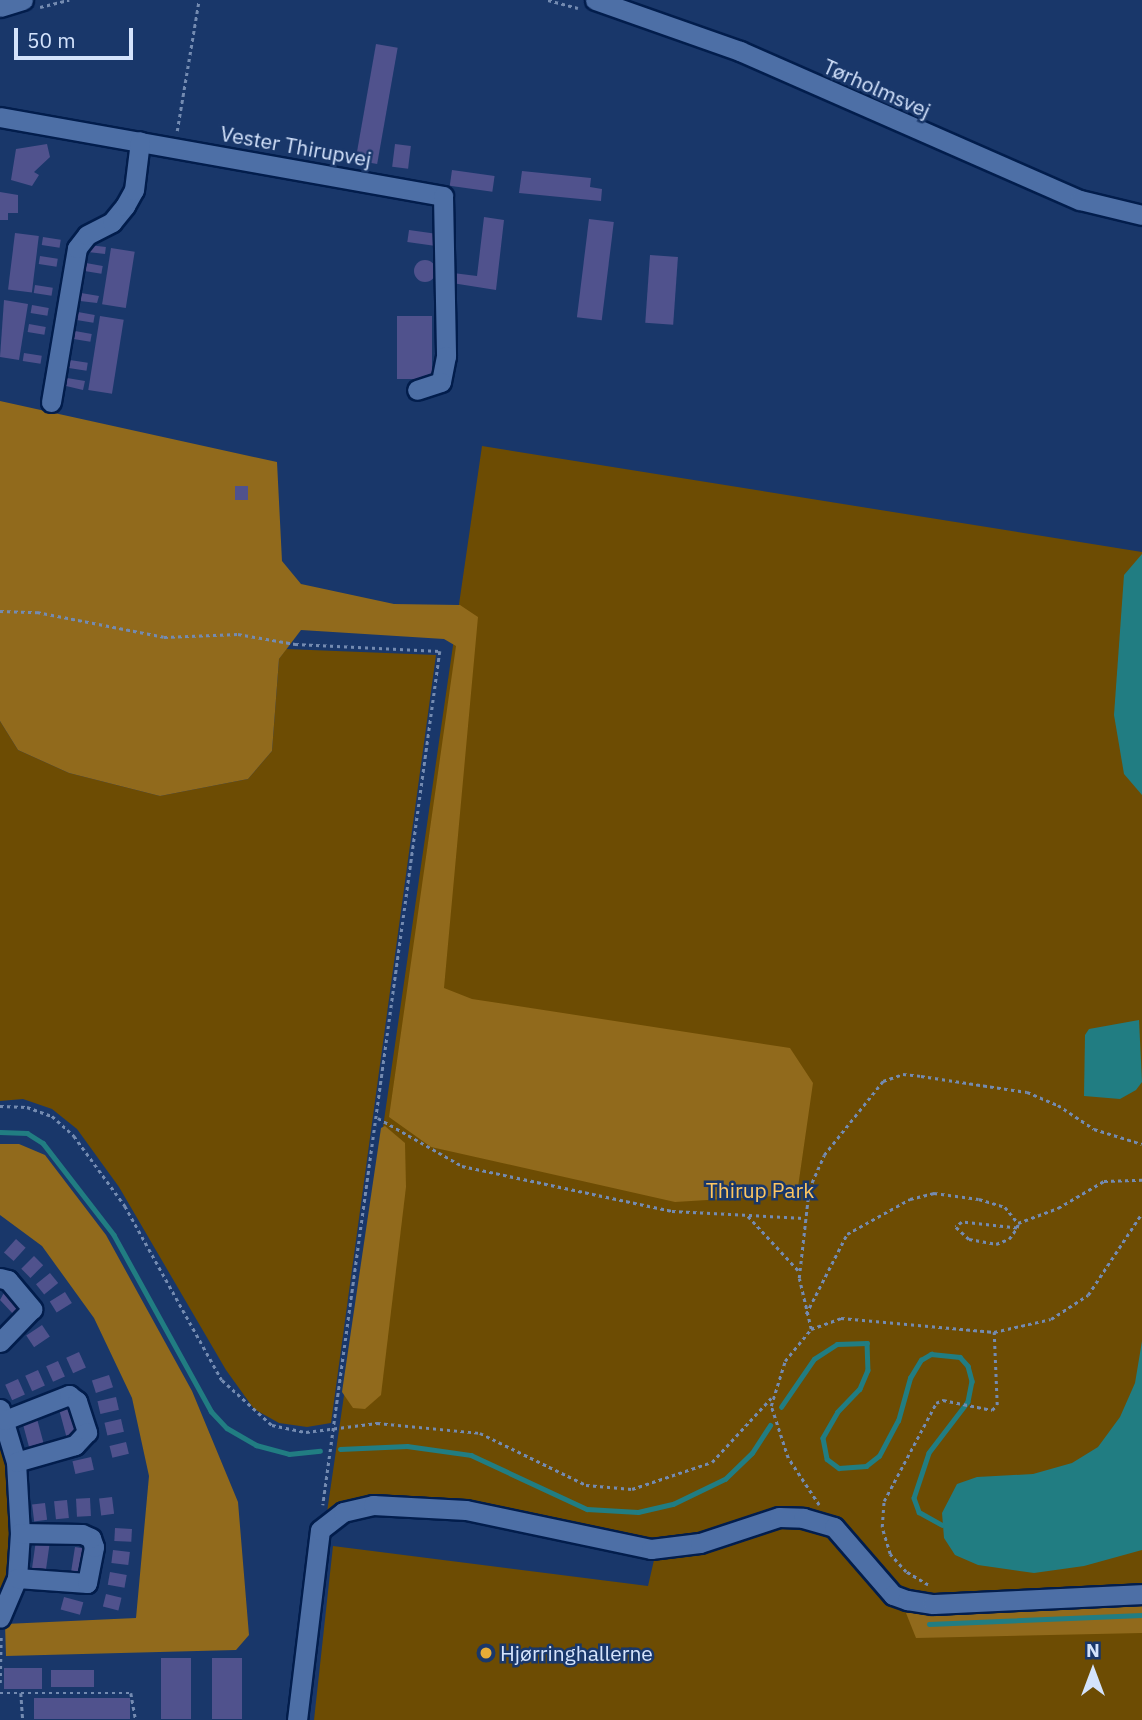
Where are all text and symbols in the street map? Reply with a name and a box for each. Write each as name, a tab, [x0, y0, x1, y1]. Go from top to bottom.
scale bar	[18, 14, 136, 58]
text: 50 m	[27, 26, 76, 54]
street label: Tørholmsvej	[819, 53, 935, 123]
street label: Vester Thirupvej	[218, 120, 374, 172]
park label: Thirup Park	[706, 1177, 814, 1203]
north arrow	[1058, 1636, 1128, 1706]
text: N	[1086, 1638, 1100, 1662]
place label: Hjørringhallerne	[500, 1640, 653, 1666]
marker: Hjørringhallerne	[478, 1645, 494, 1661]

